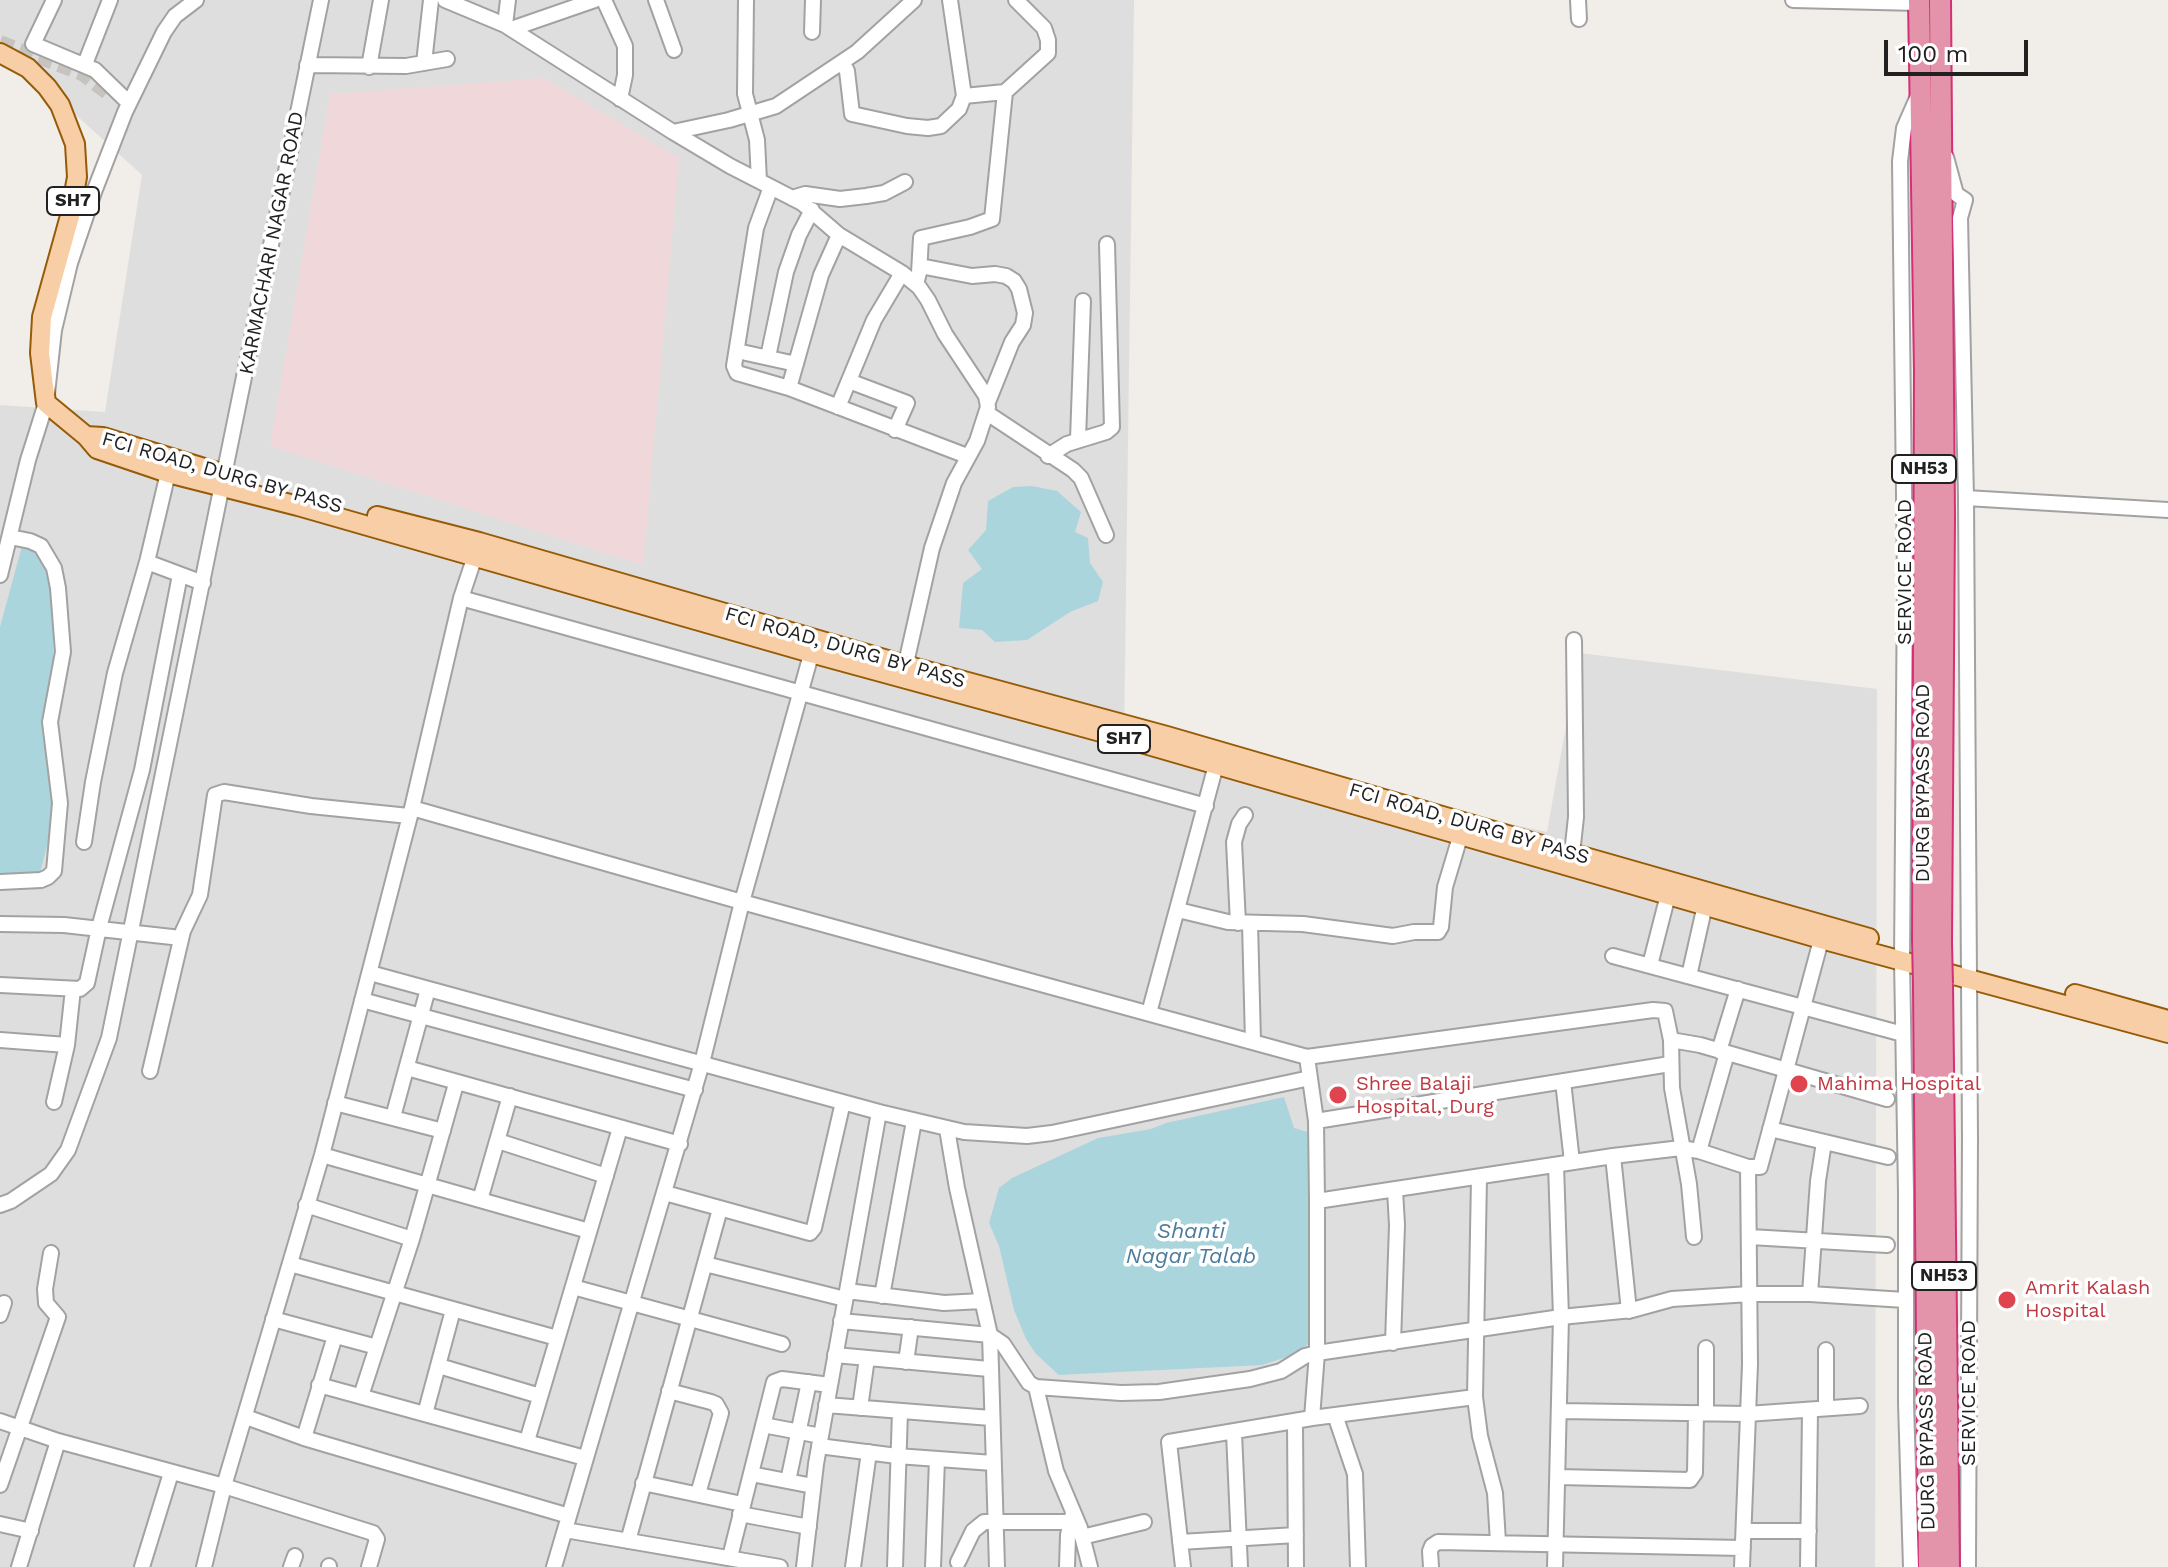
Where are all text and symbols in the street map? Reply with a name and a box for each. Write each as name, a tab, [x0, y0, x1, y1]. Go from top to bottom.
scale bar	[1888, 24, 2032, 74]
text: 100 m	[1898, 40, 1968, 68]
street label: KARMACHARI NAGAR ROAD	[235, 109, 309, 377]
road number: SH7	[47, 187, 99, 215]
street label: FCI ROAD, DURG BY PASS	[99, 427, 345, 519]
road number: NH53	[1892, 455, 1956, 483]
street label: SERVICE ROAD	[1893, 499, 1917, 645]
street label: FCI ROAD, DURG BY PASS	[722, 602, 968, 694]
street label: DURG BYPASS ROAD	[1911, 684, 1935, 882]
road number: SH7	[1098, 725, 1150, 753]
street label: FCI ROAD, DURG BY PASS	[1346, 778, 1592, 870]
place label: Shree Balaji Hospital, Durg	[1356, 1072, 1494, 1119]
place label: Mahima Hospital	[1817, 1072, 1981, 1096]
marker: Mahima Hospital	[1788, 1073, 1810, 1095]
marker: Shree Balaji Hospital, Durg	[1327, 1084, 1349, 1106]
water label: Shanti Nagar Talab	[1126, 1219, 1256, 1270]
road number: NH53	[1912, 1262, 1976, 1290]
place label: Amrit Kalash Hospital	[2025, 1276, 2150, 1323]
marker: Amrit Kalash Hospital	[1996, 1289, 2018, 1311]
street label: SERVICE ROAD	[1957, 1320, 1981, 1466]
street label: DURG BYPASS ROAD	[1913, 1331, 1941, 1531]

